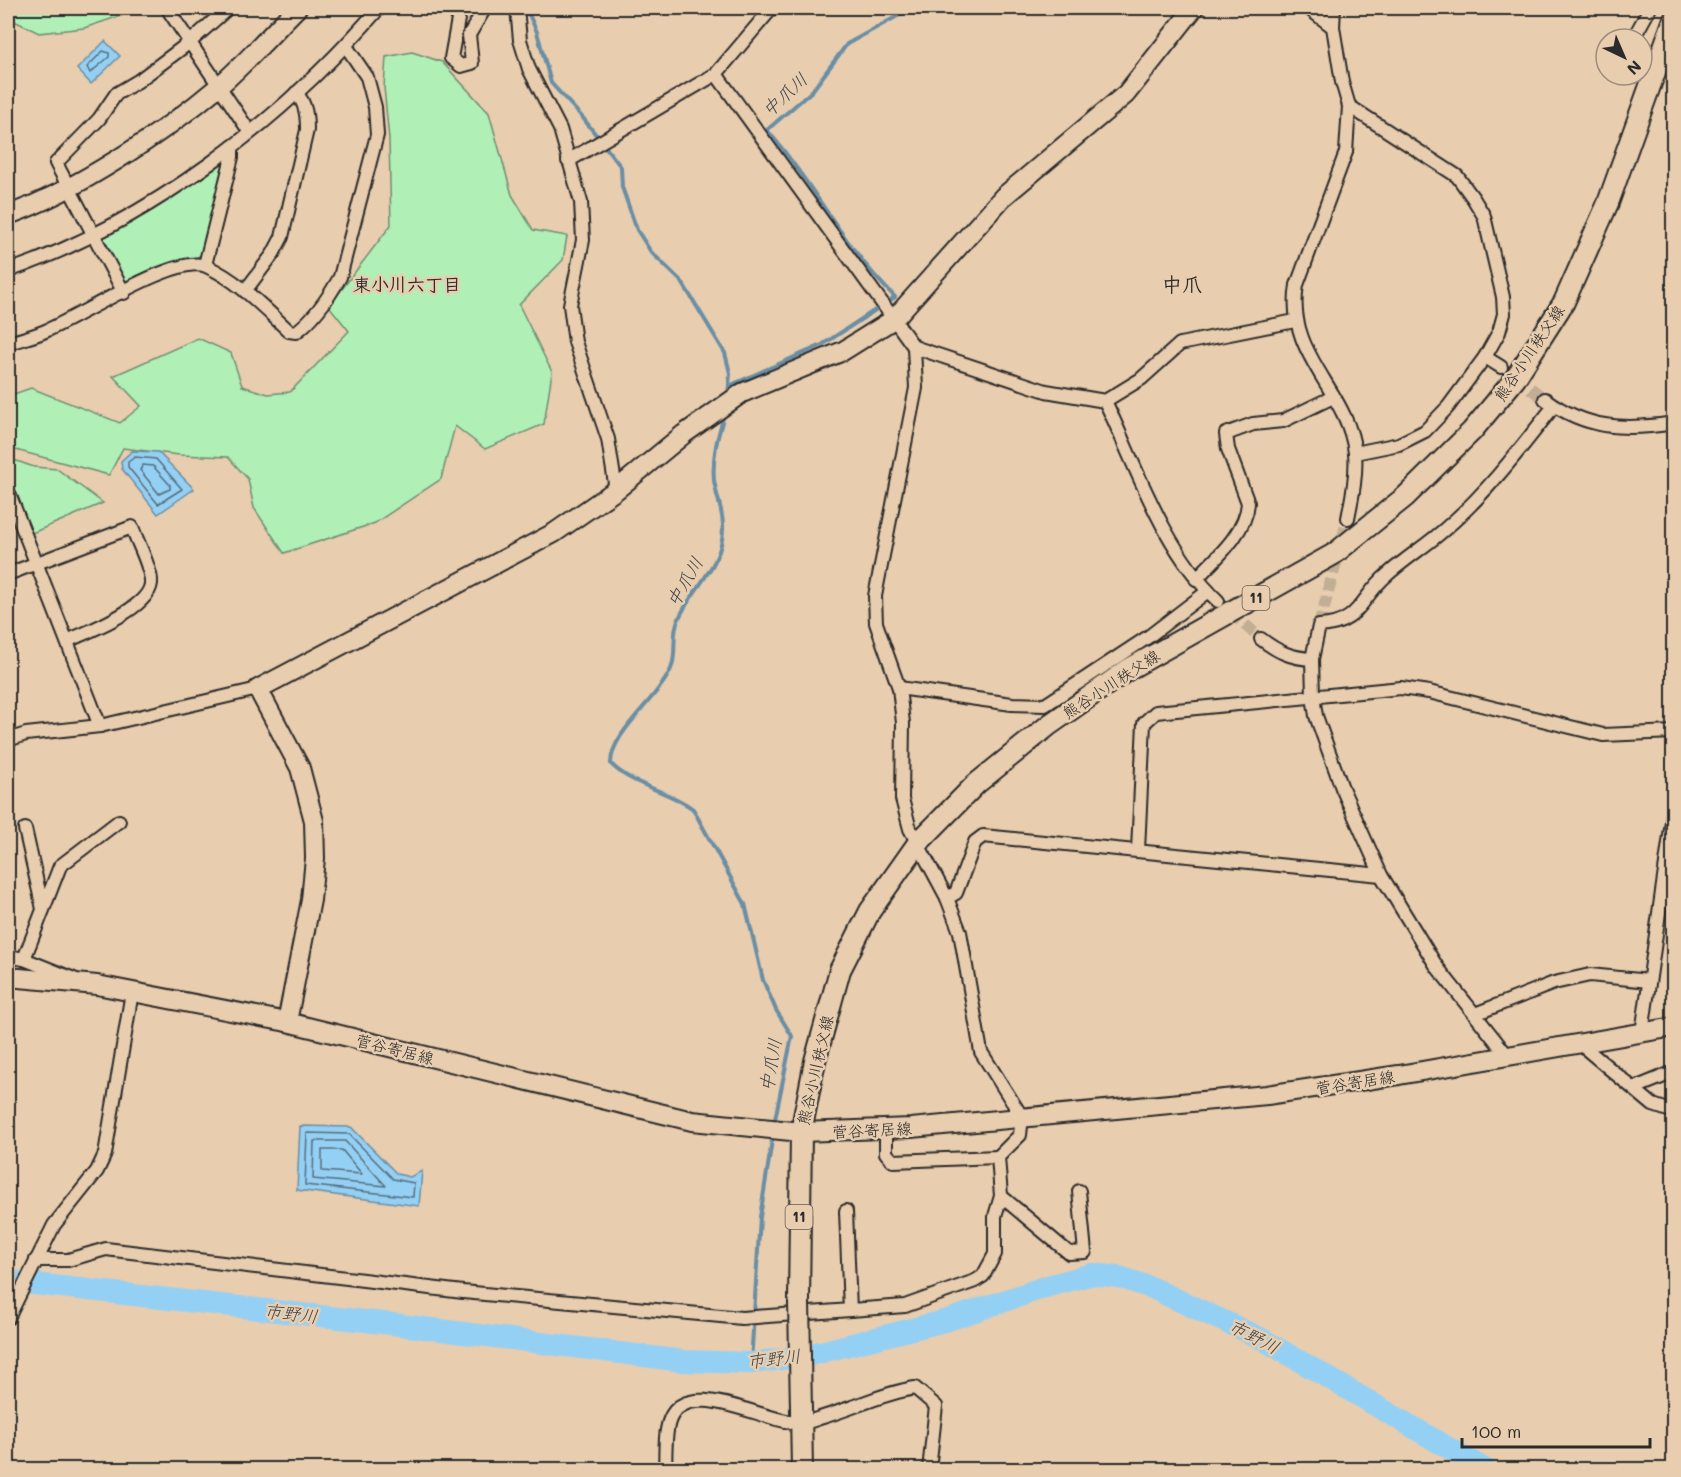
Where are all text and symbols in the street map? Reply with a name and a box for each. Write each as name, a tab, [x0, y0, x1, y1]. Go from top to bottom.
north arrow	[1594, 27, 1654, 87]
text: N	[1623, 56, 1646, 80]
water label: 中爪川	[756, 67, 812, 121]
district label: 中爪	[1162, 271, 1202, 297]
district label: 東小川六丁目	[353, 272, 461, 296]
street label: 熊谷小川秩父線	[1489, 300, 1569, 405]
water label: 中爪川	[660, 552, 708, 611]
road number: 11	[1242, 586, 1270, 610]
street label: 熊谷小川秩父線	[1058, 644, 1163, 723]
street label: 熊谷小川秩父線	[792, 1013, 837, 1127]
street label: 菅谷寄居線	[354, 1029, 436, 1068]
water label: 中爪川	[754, 1036, 787, 1093]
street label: 菅谷寄居線	[1314, 1065, 1396, 1098]
street label: 菅谷寄居線	[831, 1117, 912, 1142]
road number: 11	[786, 1205, 812, 1229]
water label: 市野川	[263, 1298, 319, 1328]
water label: 市野川	[1225, 1313, 1284, 1359]
water label: 市野川	[746, 1343, 802, 1373]
scale bar	[1462, 1411, 1650, 1449]
text: 100 m	[1471, 1419, 1521, 1443]

